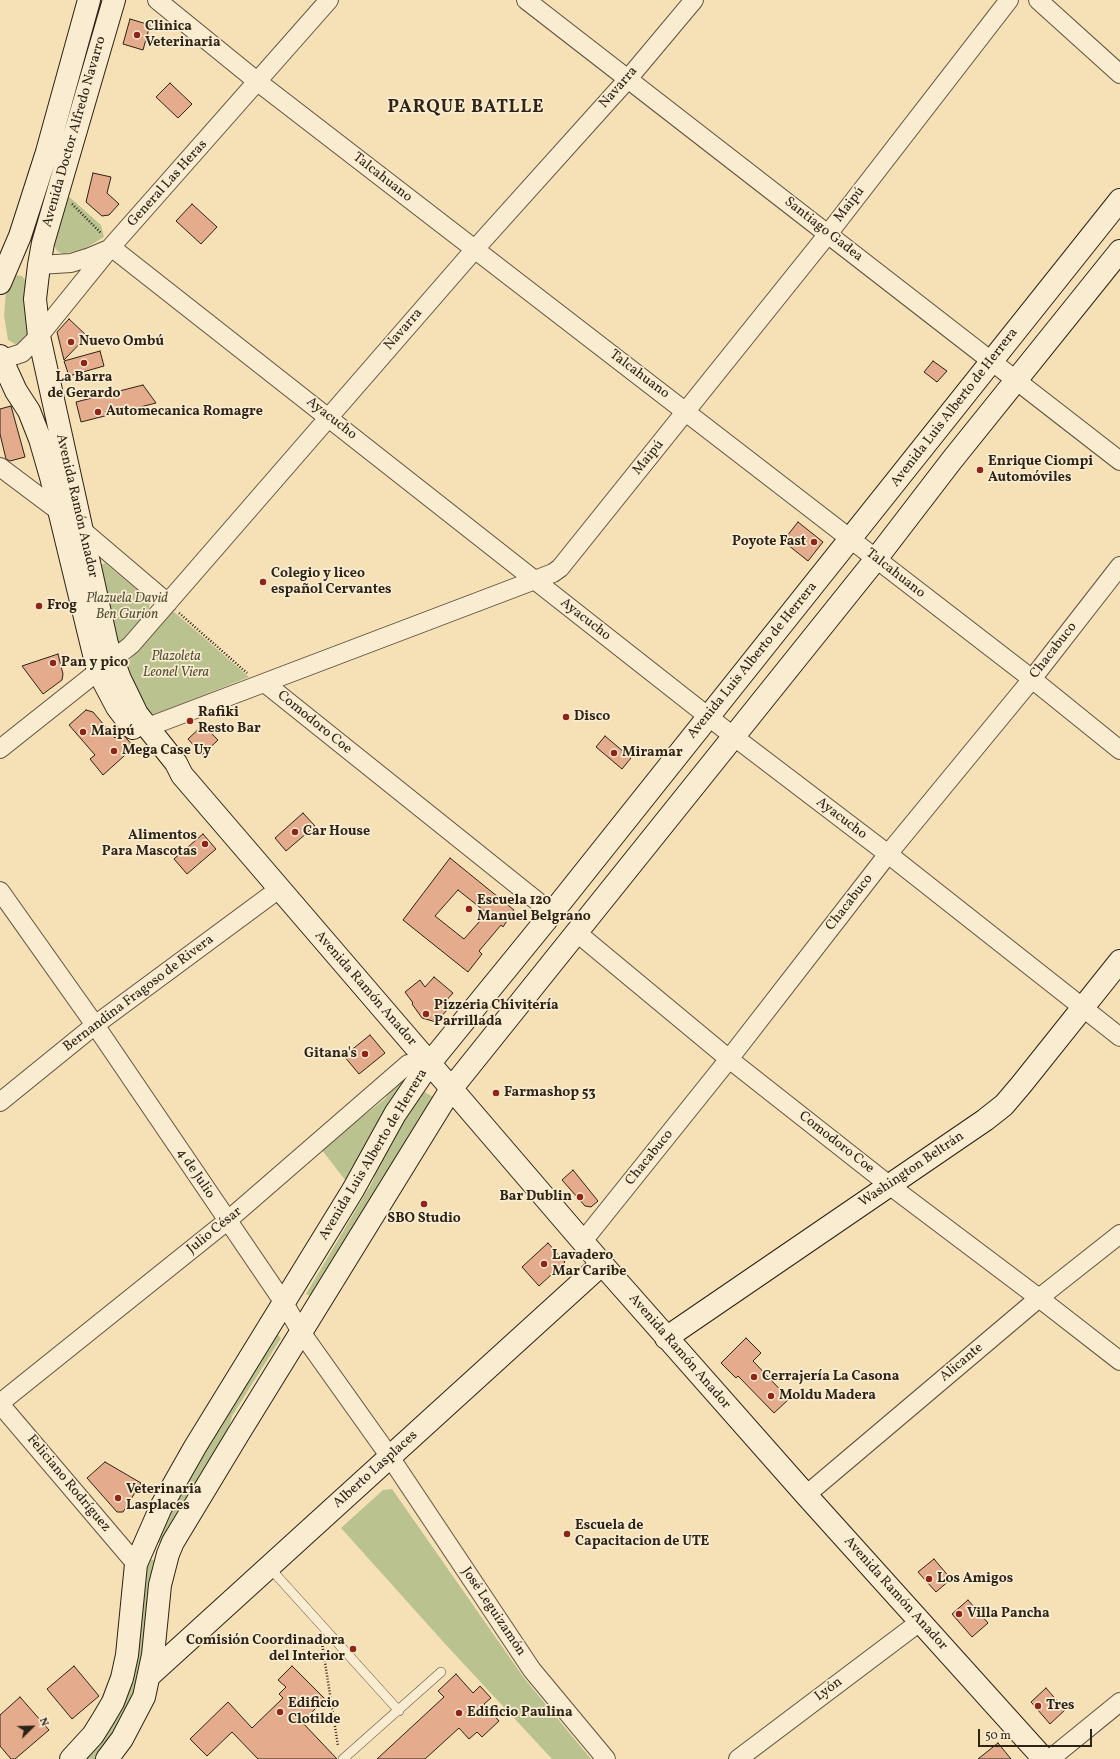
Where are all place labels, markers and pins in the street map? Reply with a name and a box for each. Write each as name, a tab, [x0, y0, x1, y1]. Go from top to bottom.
place label: Clinica Veterinaria	[145, 19, 221, 52]
marker: Clinica Veterinaria	[132, 30, 142, 40]
place label: Nuevo Ombú	[79, 334, 164, 350]
marker: Nuevo Ombú	[66, 337, 76, 347]
marker: La Barra de Gerardo	[79, 358, 89, 368]
place label: La Barra de Gerardo	[47, 370, 121, 402]
place label: Automecanica Romagre	[106, 404, 263, 420]
marker: Automecanica Romagre	[93, 407, 103, 417]
place label: Enrique Ciompi Automóviles	[988, 454, 1093, 486]
marker: Enrique Ciompi Automóviles	[975, 465, 985, 475]
place label: Poyote Fast	[732, 534, 806, 550]
marker: Poyote Fast	[809, 537, 819, 547]
place label: Colegio y liceo español Cervantes	[271, 566, 391, 598]
marker: Colegio y liceo español Cervantes	[258, 577, 268, 587]
place label: Frog	[47, 598, 77, 614]
marker: Frog	[34, 601, 44, 611]
place label: Pan y pico	[61, 655, 128, 671]
marker: Pan y pico	[48, 658, 58, 668]
place label: Rafiki Resto Bar	[198, 705, 261, 738]
place label: Disco	[574, 709, 610, 725]
marker: Disco	[561, 712, 571, 722]
marker: Rafiki Resto Bar	[185, 716, 195, 726]
place label: Maipú	[91, 724, 134, 740]
marker: Maipú	[78, 727, 88, 737]
place label: Mega Case Uy	[122, 743, 211, 759]
place label: Miramar	[622, 745, 683, 761]
marker: Mega Case Uy	[109, 746, 119, 756]
marker: Miramar	[609, 748, 619, 758]
place label: Car House	[303, 824, 370, 840]
marker: Car House	[290, 827, 300, 837]
place label: Alimentos Para Mascotas	[102, 828, 197, 860]
marker: Alimentos Para Mascotas	[200, 839, 210, 849]
place label: Escuela 120 Manuel Belgrano	[477, 893, 591, 926]
marker: Escuela 120 Manuel Belgrano	[464, 904, 474, 914]
place label: Pizzeria Chivitería Parrillada	[434, 998, 559, 1030]
marker: Pizzeria Chivitería Parrillada	[421, 1009, 431, 1019]
place label: Gitana's	[304, 1046, 357, 1062]
marker: Gitana's	[360, 1049, 370, 1059]
place label: Farmashop 53	[504, 1085, 596, 1101]
marker: Farmashop 53	[491, 1088, 501, 1098]
place label: Bar Dublin	[499, 1189, 572, 1205]
marker: Bar Dublin	[575, 1192, 585, 1202]
marker: SBO Studio	[419, 1199, 429, 1209]
place label: SBO Studio	[387, 1211, 461, 1227]
place label: Lavadero Mar Caribe	[552, 1248, 626, 1280]
marker: Lavadero Mar Caribe	[539, 1259, 549, 1269]
place label: Cerrajería La Casona	[762, 1369, 899, 1385]
marker: Cerrajería La Casona	[749, 1372, 759, 1382]
place label: Moldu Madera	[779, 1388, 876, 1404]
marker: Moldu Madera	[766, 1391, 776, 1401]
place label: Veterinaria Lasplaces	[126, 1482, 202, 1514]
marker: Veterinaria Lasplaces	[113, 1493, 123, 1503]
place label: Escuela de Capacitacion de UTE	[575, 1518, 709, 1550]
marker: Escuela de Capacitacion de UTE	[562, 1529, 572, 1539]
place label: Los Amigos	[937, 1571, 1013, 1587]
marker: Los Amigos	[924, 1574, 934, 1584]
place label: Villa Pancha	[967, 1606, 1050, 1622]
marker: Villa Pancha	[954, 1609, 964, 1619]
place label: Comisión Coordinadora del Interior	[186, 1633, 345, 1666]
marker: Comisión Coordinadora del Interior	[348, 1644, 358, 1654]
place label: Edificio Clotilde	[288, 1696, 340, 1728]
place label: Tres	[1046, 1698, 1075, 1714]
marker: Tres	[1033, 1701, 1043, 1711]
place label: Edificio Paulina	[467, 1705, 573, 1721]
marker: Edificio Clotilde	[275, 1707, 285, 1717]
marker: Edificio Paulina	[454, 1708, 464, 1718]

